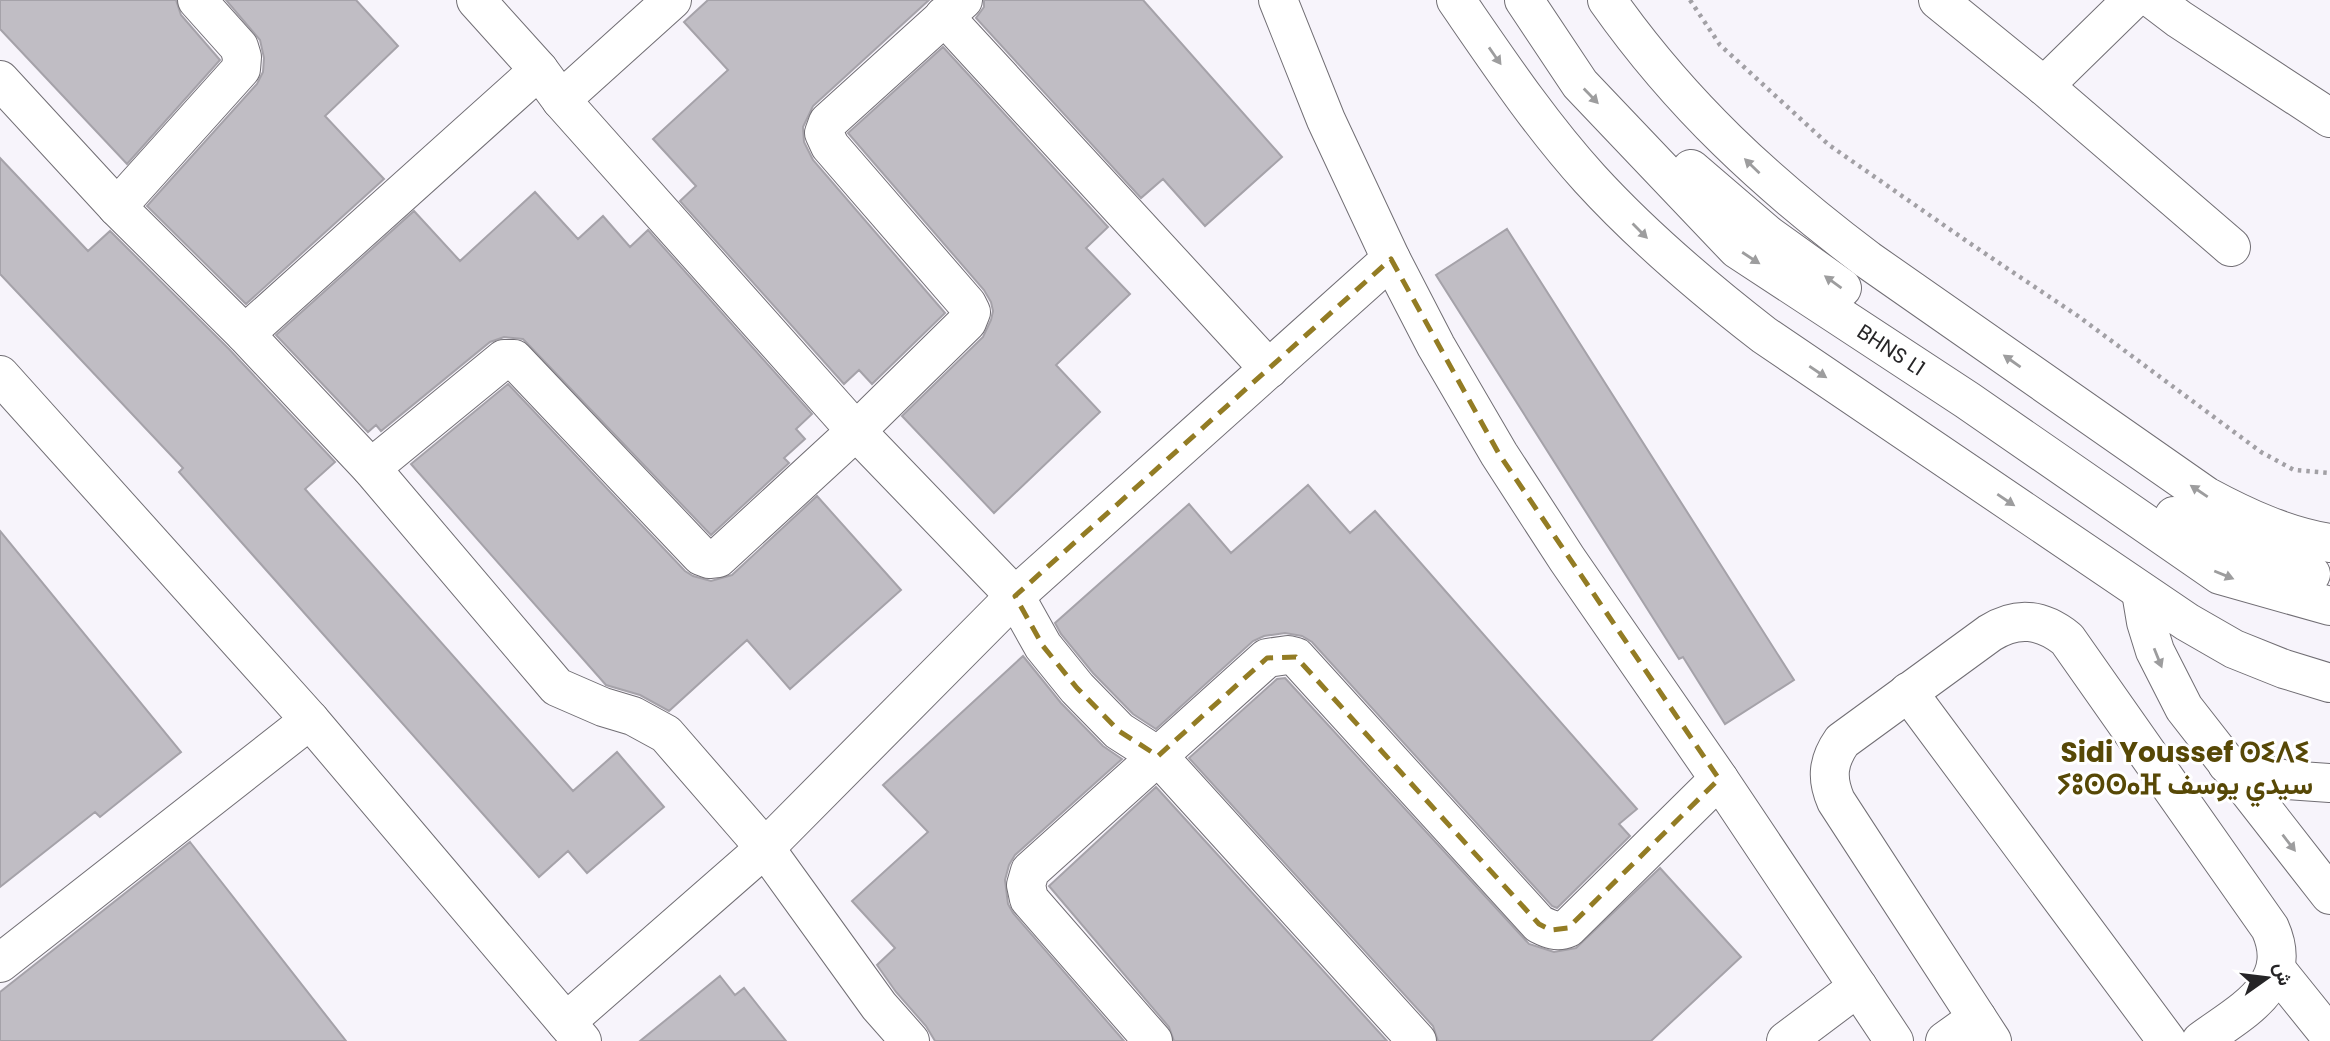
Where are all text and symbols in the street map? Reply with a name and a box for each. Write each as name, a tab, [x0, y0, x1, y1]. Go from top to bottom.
one-way arrow	[1488, 47, 1502, 65]
one-way arrow	[1583, 87, 1599, 104]
one-way arrow	[1744, 159, 1761, 175]
one-way arrow	[1632, 222, 1649, 239]
one-way arrow	[1741, 251, 1760, 264]
one-way arrow	[1824, 275, 1842, 289]
street label: BHNS L1	[1852, 317, 1931, 383]
one-way arrow	[2003, 354, 2021, 368]
one-way arrow	[1808, 365, 1828, 378]
one-way arrow	[2190, 484, 2208, 498]
one-way arrow	[1997, 493, 2015, 507]
one-way arrow	[2214, 570, 2235, 581]
one-way arrow	[2153, 647, 2164, 668]
district label: Sidi Youssef ⵙⵉⴷⵉ ⵢⵓⵙⵙⴰⴼ سيدي يوسف	[2057, 733, 2313, 808]
one-way arrow	[2281, 833, 2296, 851]
north arrow	[2232, 943, 2302, 1013]
text: ش	[2267, 960, 2299, 989]

